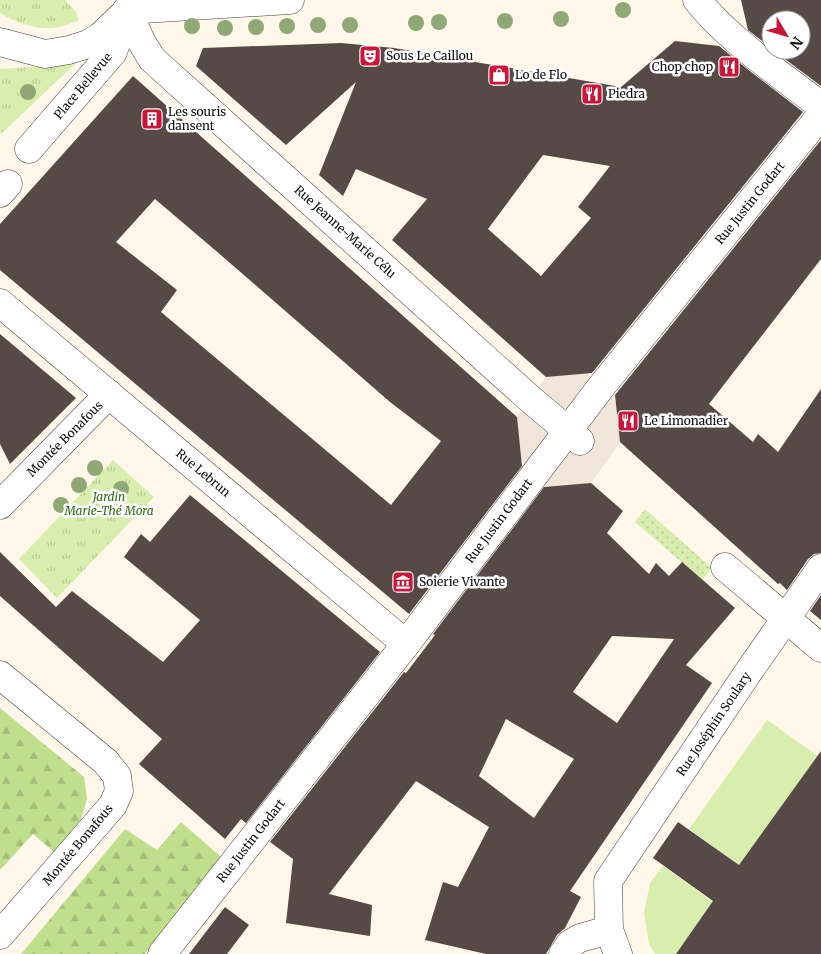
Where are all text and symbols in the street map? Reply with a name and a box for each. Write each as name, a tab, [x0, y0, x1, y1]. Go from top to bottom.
north arrow	[761, 10, 811, 60]
text: N	[786, 33, 807, 53]
theatre icon: Sous Le Caillou	[358, 44, 382, 68]
place label: Sous Le Caillou	[386, 48, 474, 63]
street label: Place Bellevue	[51, 49, 115, 122]
restaurant icon: Chop chop	[717, 55, 741, 79]
place label: Chop chop	[652, 59, 713, 74]
shop icon: Lo de Flo	[487, 63, 511, 87]
place label: Lo de Flo	[515, 67, 567, 82]
restaurant icon: Piedra	[580, 82, 604, 106]
place label: Piedra	[608, 86, 645, 101]
place label: Les souris dansent	[168, 104, 226, 133]
building icon: Les souris dansent	[140, 107, 164, 131]
street label: Rue Justin Godart	[712, 158, 788, 247]
street label: Rue Jeanne-Marie Célu	[292, 182, 399, 281]
street label: Montée Bonafous	[24, 398, 106, 480]
restaurant icon: Le Limonadier	[616, 409, 640, 433]
place label: Le Limonadier	[644, 413, 729, 428]
street label: Rue Lebrun	[173, 445, 234, 500]
street label: Rue Justin Godart	[462, 475, 535, 566]
park label: Jardin Marie-Thé Mora	[63, 489, 154, 518]
museum icon: Soierie Vivante	[391, 570, 415, 594]
place label: Soierie Vivante	[419, 574, 505, 589]
street label: Rue Joséphin Soulary	[673, 669, 754, 779]
street label: Rue Justin Godart	[213, 796, 288, 885]
street label: Montée Bonafous	[39, 801, 116, 888]

